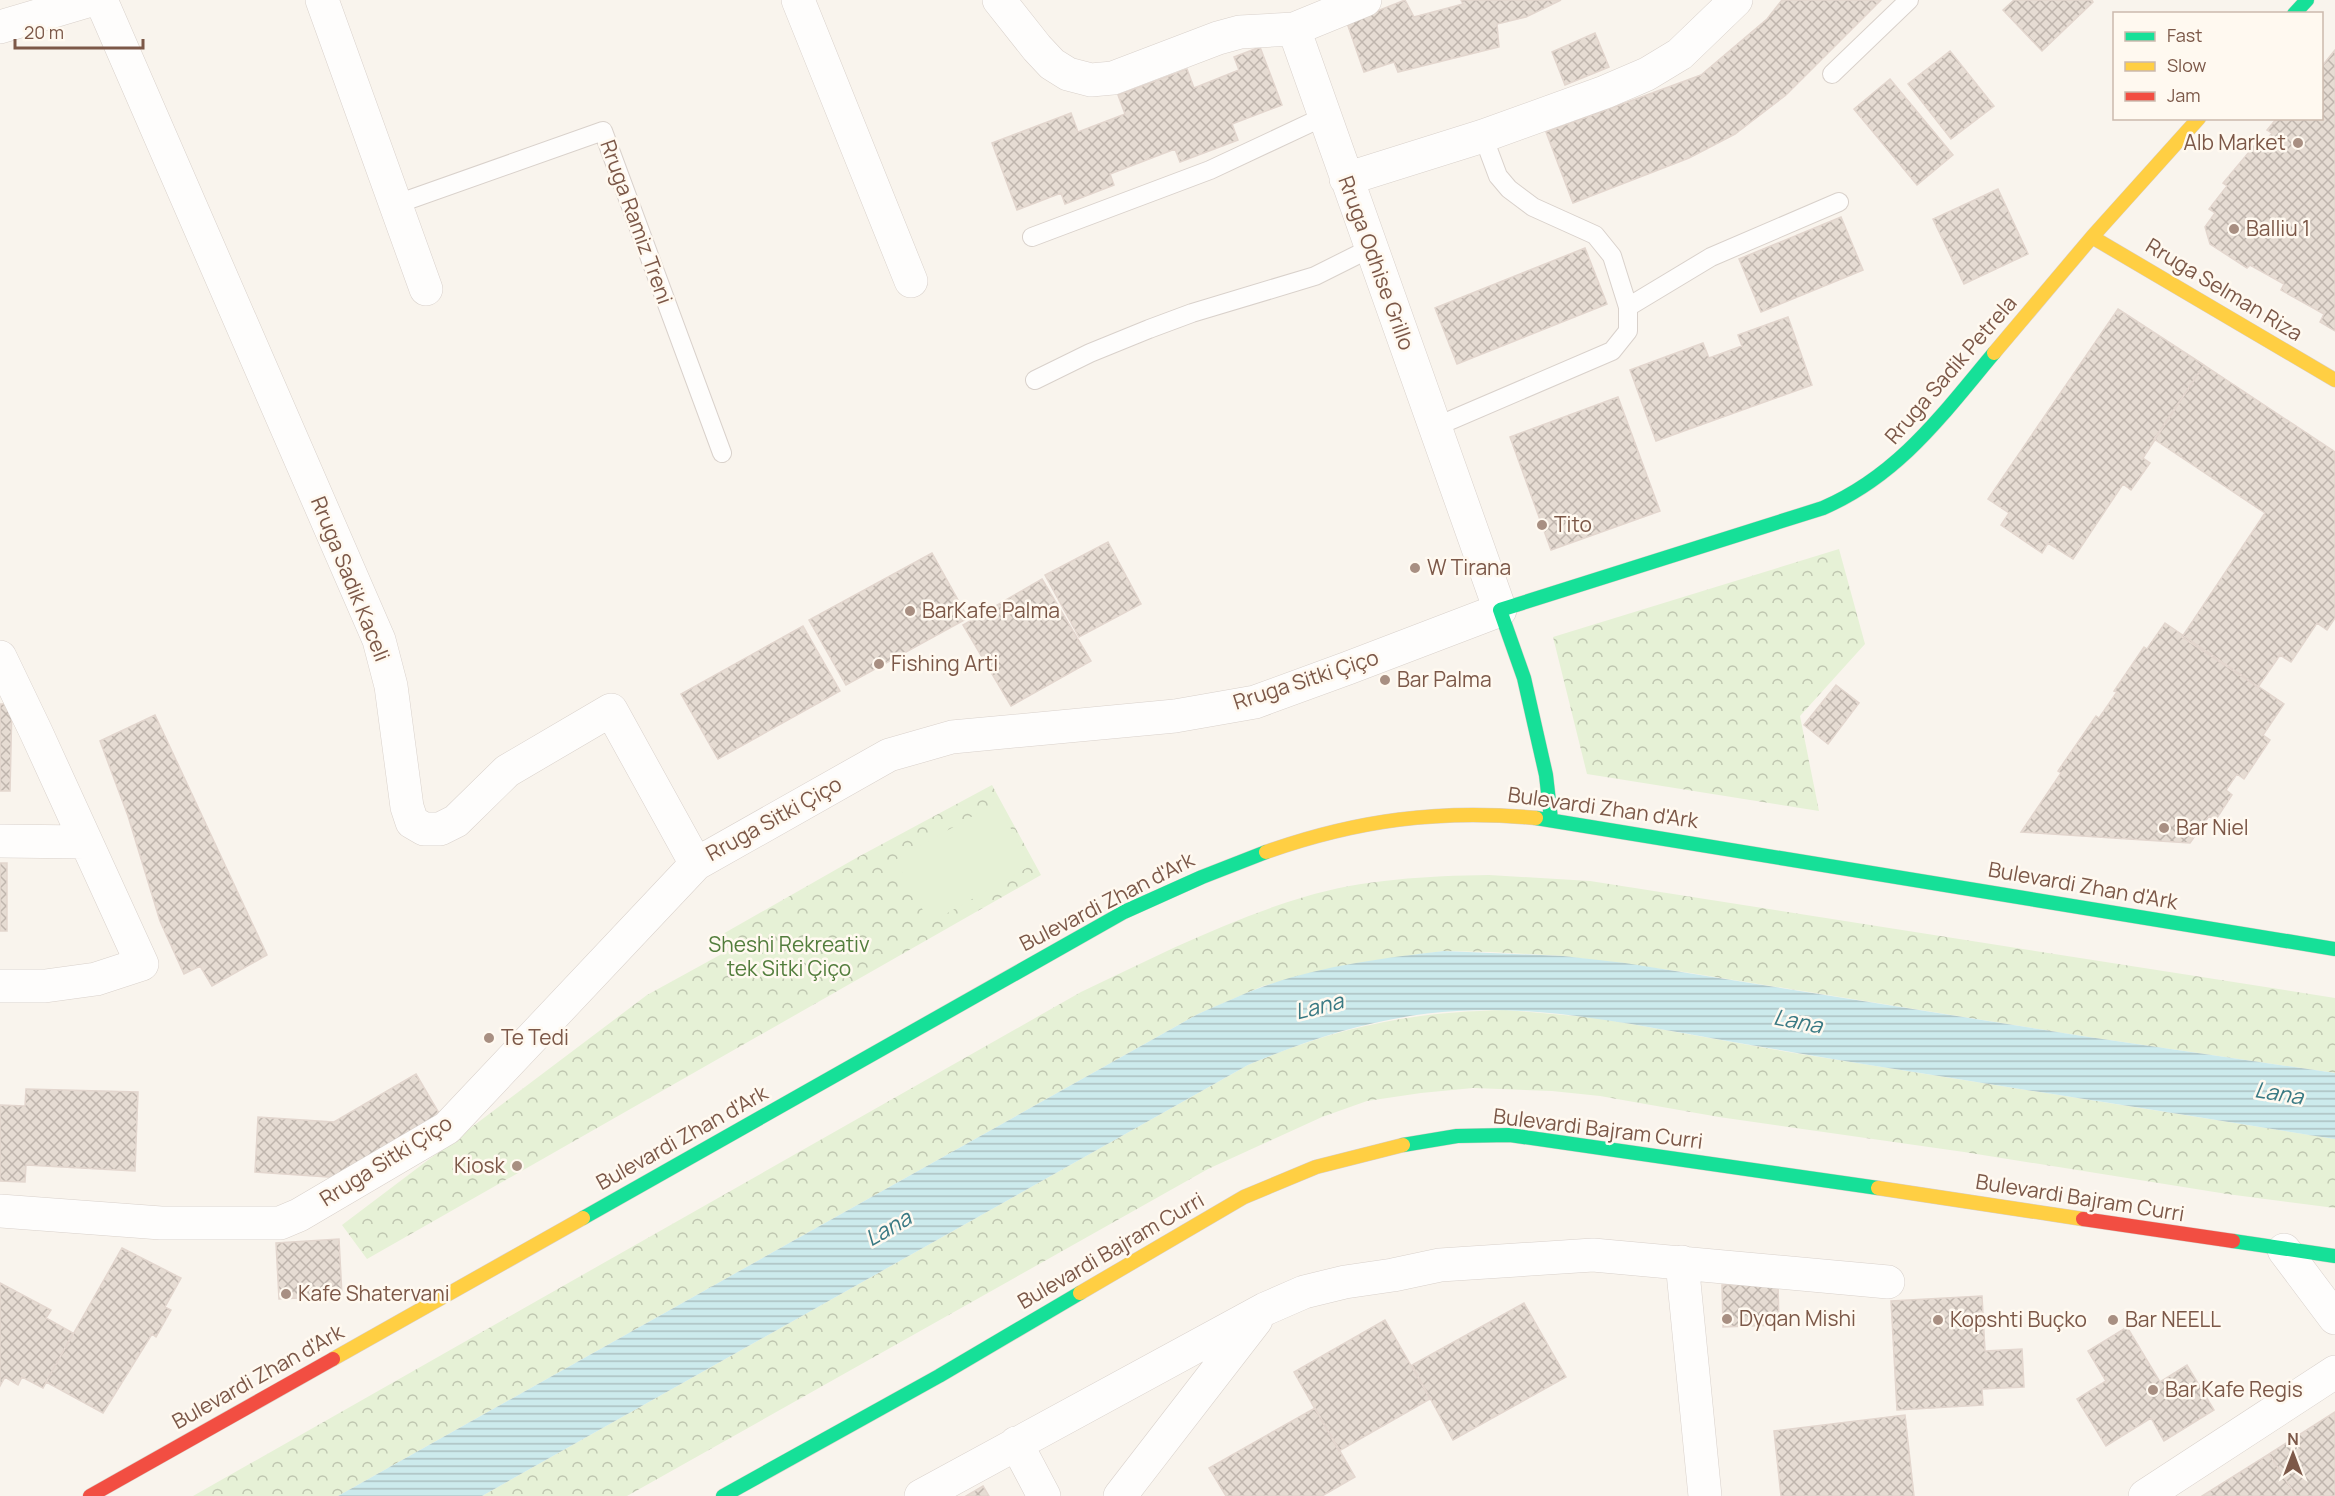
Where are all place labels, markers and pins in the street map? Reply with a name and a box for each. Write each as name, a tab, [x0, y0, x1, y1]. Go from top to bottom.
place label: Alb Market	[2183, 128, 2286, 156]
marker: Alb Market	[2291, 136, 2305, 150]
place label: Balliu 1	[2246, 214, 2310, 242]
marker: Balliu 1	[2227, 222, 2241, 236]
place label: Tito	[1554, 510, 1592, 538]
marker: Tito	[1535, 518, 1549, 532]
place label: W Tirana	[1427, 553, 1511, 581]
marker: W Tirana	[1408, 561, 1422, 575]
place label: BarKafe Palma	[922, 596, 1060, 624]
marker: BarKafe Palma	[903, 604, 917, 618]
place label: Fishing Arti	[891, 649, 998, 677]
marker: Fishing Arti	[872, 657, 886, 671]
place label: Bar Palma	[1397, 665, 1492, 693]
marker: Bar Palma	[1378, 673, 1392, 687]
place label: Bar Niel	[2176, 813, 2249, 841]
marker: Bar Niel	[2157, 821, 2171, 835]
place label: Te Tedi	[501, 1023, 569, 1051]
marker: Te Tedi	[482, 1031, 496, 1045]
place label: Kiosk	[454, 1151, 506, 1179]
marker: Kiosk	[510, 1159, 524, 1173]
place label: Kafe Shatervani	[298, 1279, 450, 1307]
marker: Kafe Shatervani	[279, 1287, 293, 1301]
place label: Dyqan Mishi	[1739, 1304, 1856, 1332]
place label: Kopshti Buçko	[1950, 1305, 2087, 1333]
place label: Bar NEELL	[2125, 1305, 2221, 1333]
marker: Dyqan Mishi	[1720, 1312, 1734, 1326]
marker: Kopshti Buçko	[1931, 1313, 1945, 1327]
marker: Bar NEELL	[2106, 1313, 2120, 1327]
place label: Bar Kafe Regis	[2165, 1375, 2303, 1403]
marker: Bar Kafe Regis	[2146, 1383, 2160, 1397]

